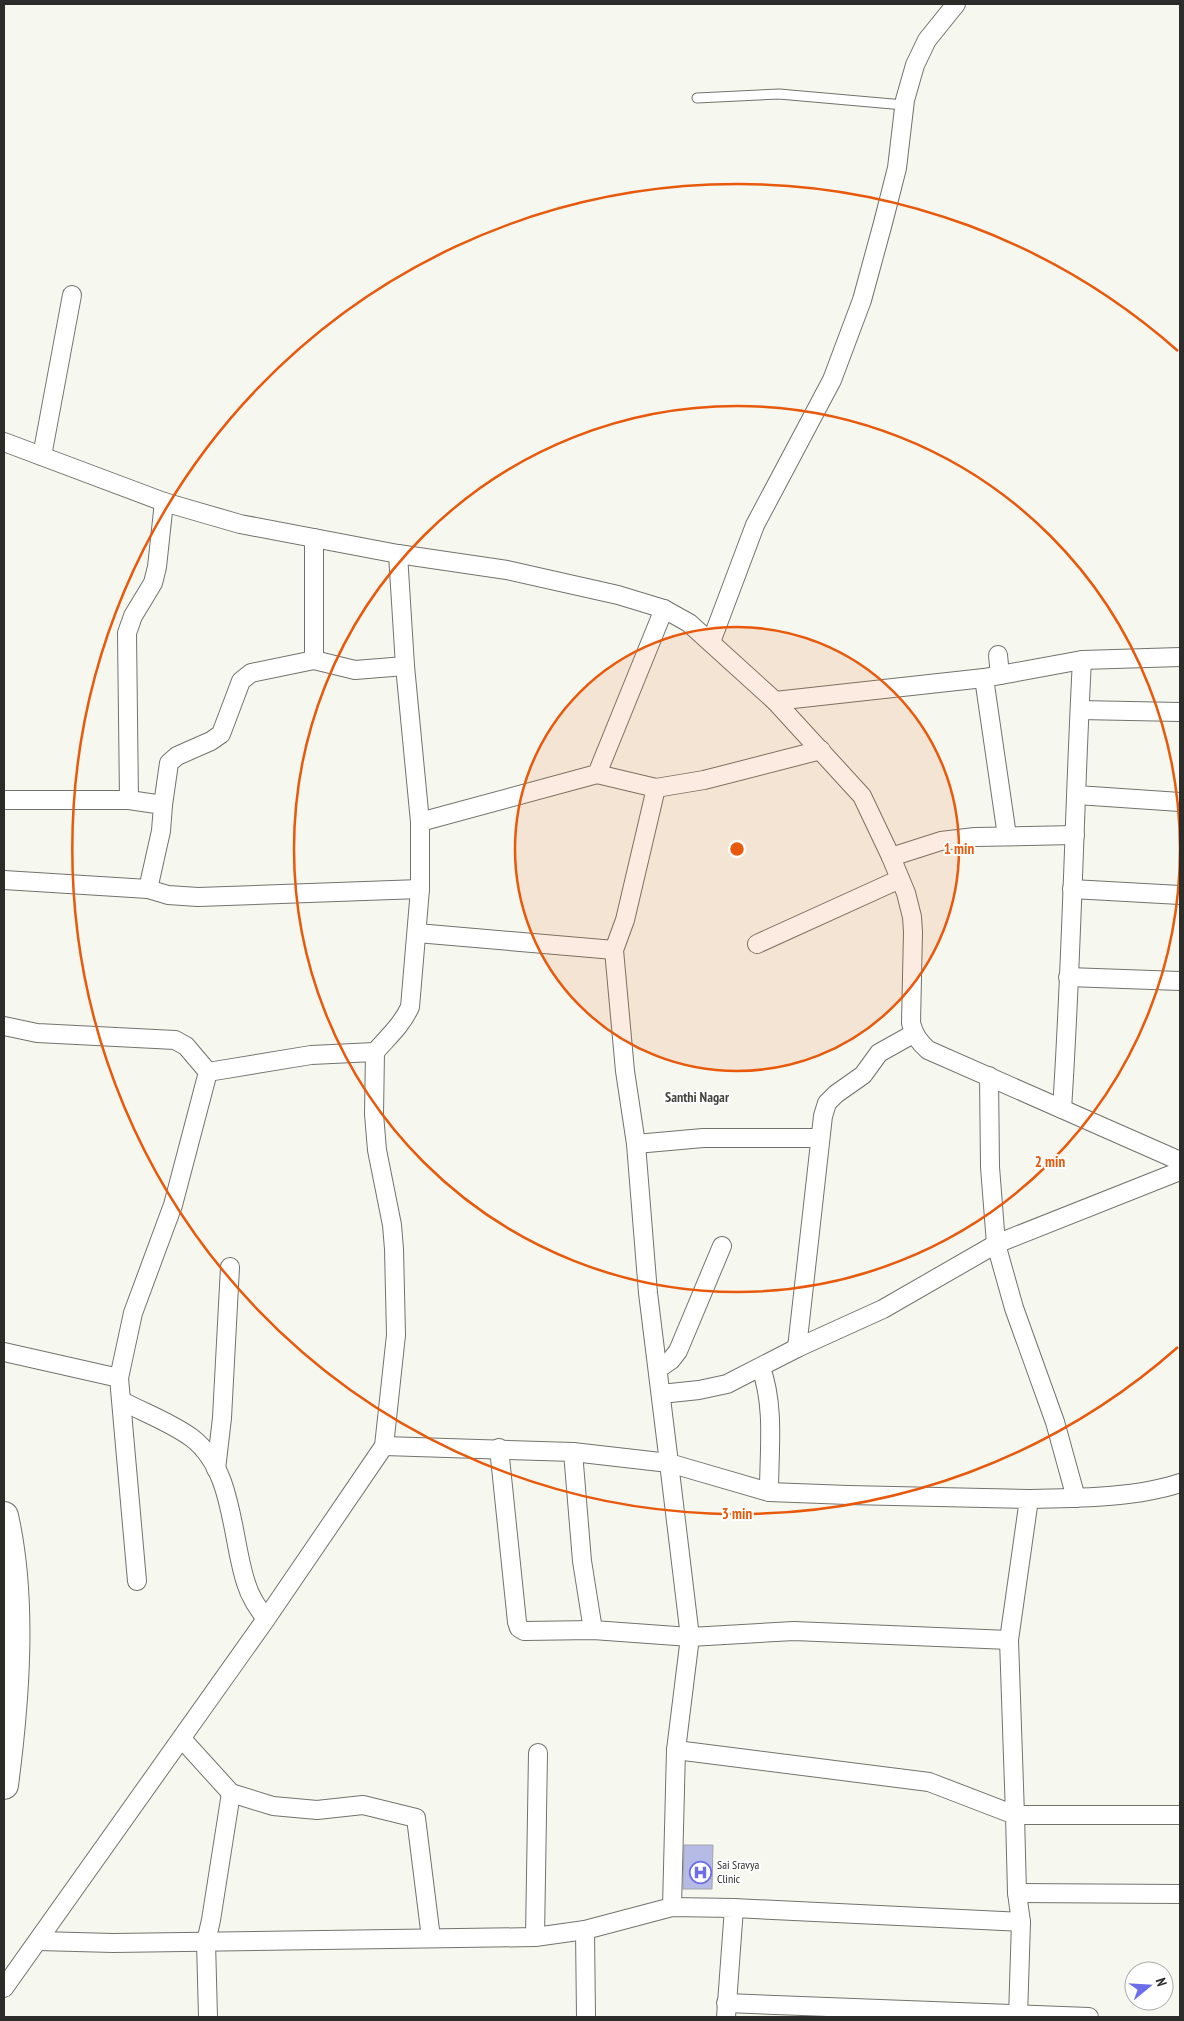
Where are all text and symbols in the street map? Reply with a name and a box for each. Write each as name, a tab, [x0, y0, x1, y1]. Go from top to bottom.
text: 1 min	[944, 839, 974, 858]
centre of rings	[728, 840, 746, 858]
district label: Santhi Nagar	[665, 1088, 730, 1106]
text: 2 min	[1035, 1152, 1065, 1171]
text: 3 min	[722, 1504, 752, 1523]
place label: Sai Sravya Clinic	[717, 1857, 760, 1886]
hospital icon: Sai Sravya Clinic	[689, 1860, 713, 1884]
north arrow	[1124, 1961, 1174, 2011]
text: N	[1152, 1976, 1171, 1988]

